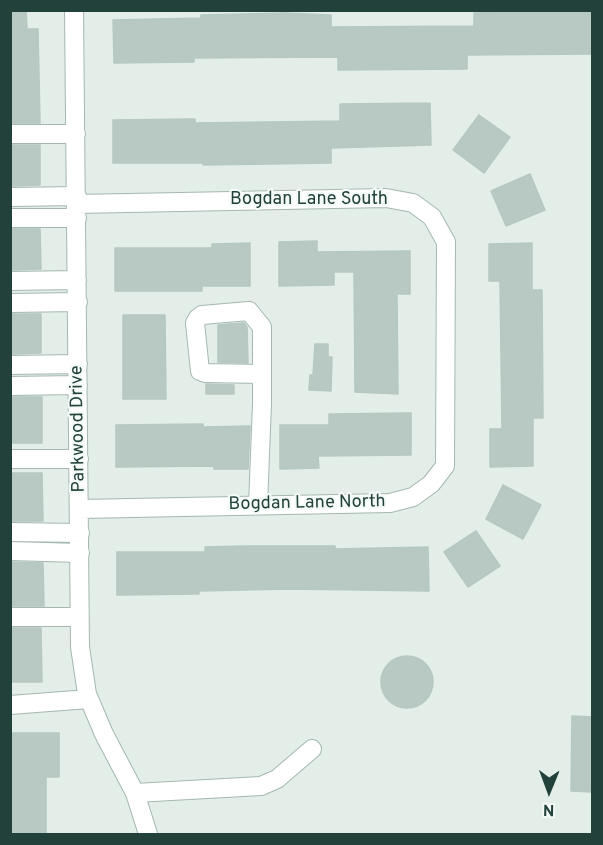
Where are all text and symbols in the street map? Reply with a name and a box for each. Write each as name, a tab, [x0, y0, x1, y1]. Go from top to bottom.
street label: Bogdan Lane South	[230, 189, 388, 211]
street label: Parkwood Drive	[67, 365, 91, 493]
street label: Bogdan Lane North	[228, 492, 386, 516]
north arrow	[519, 761, 579, 821]
text: N	[543, 799, 555, 819]

